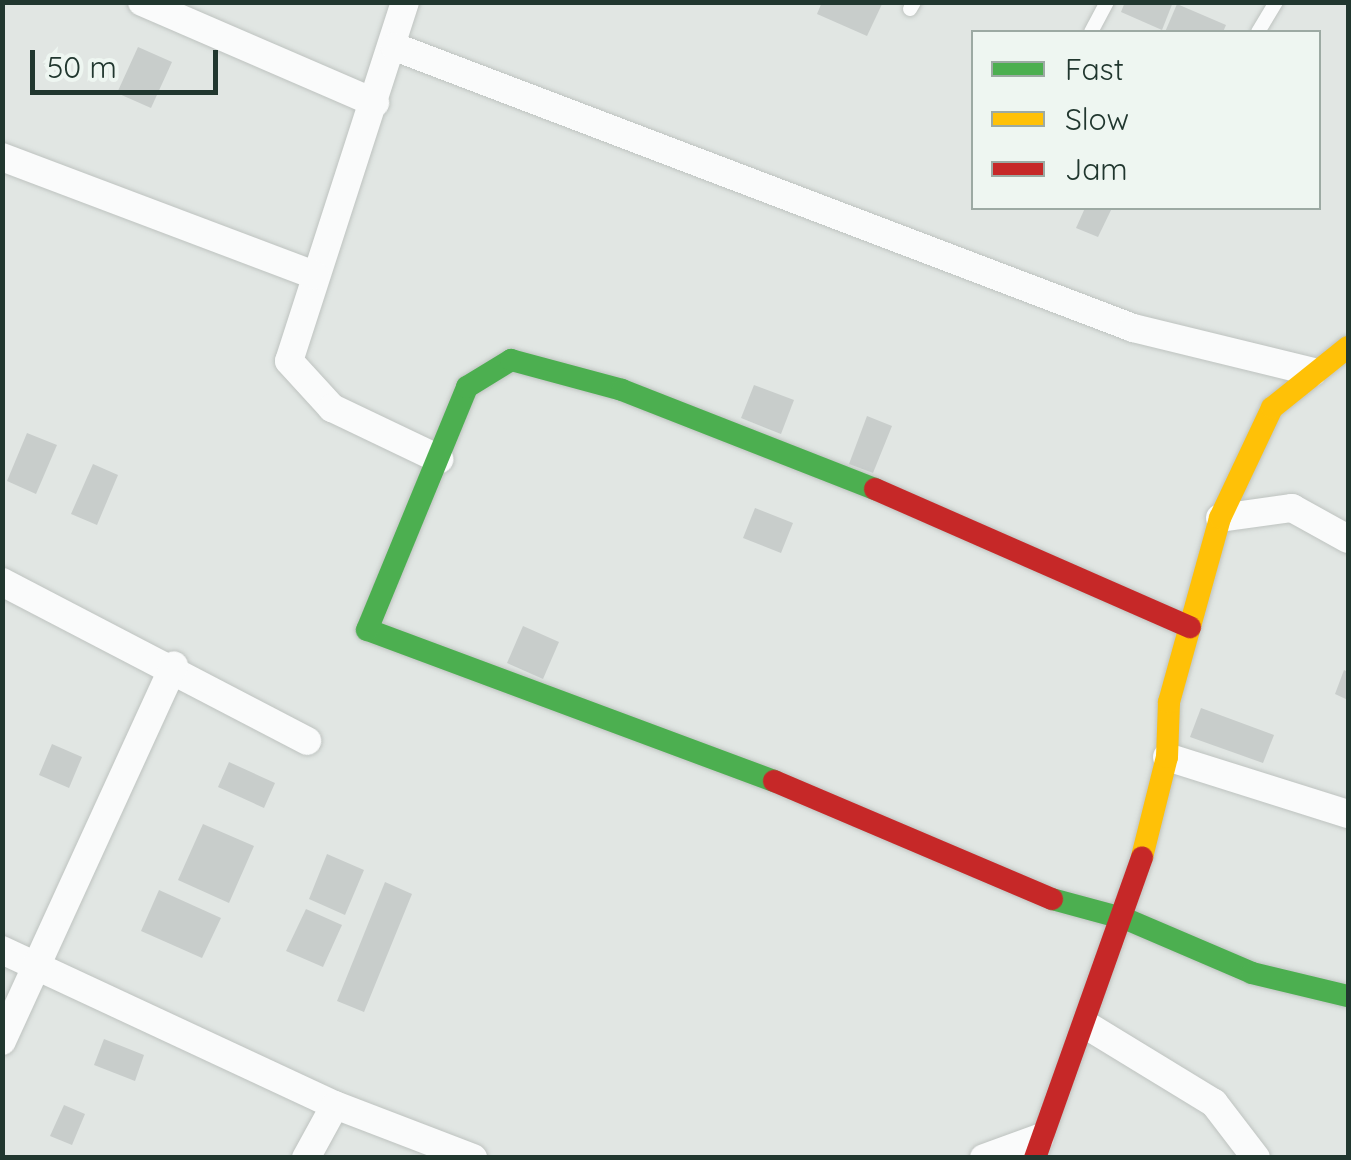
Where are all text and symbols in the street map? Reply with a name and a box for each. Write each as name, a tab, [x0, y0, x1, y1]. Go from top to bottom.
scale bar	[35, 30, 222, 92]
legend	[971, 30, 1321, 210]
text: 50 m	[47, 48, 117, 86]
text: Fast	[1065, 50, 1124, 88]
text: Slow	[1065, 100, 1129, 138]
text: Jam	[1065, 150, 1128, 188]

